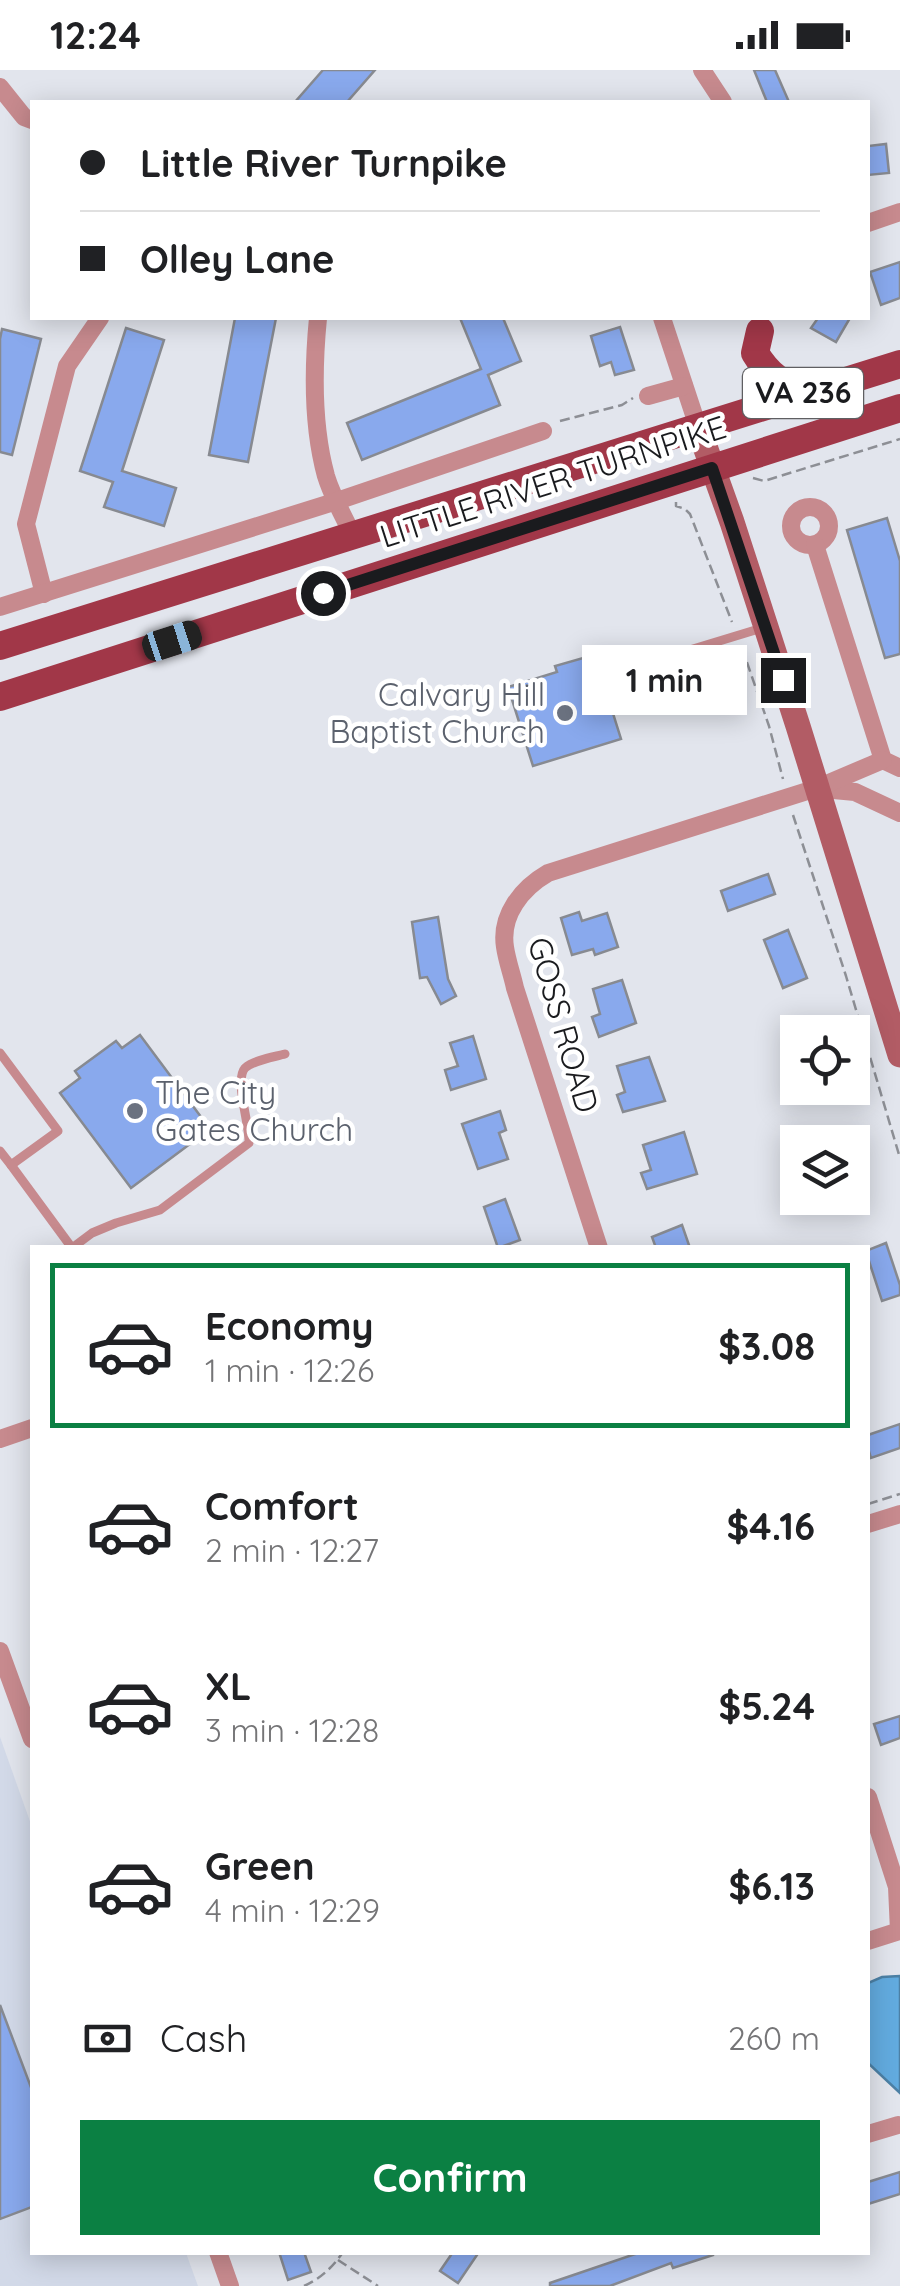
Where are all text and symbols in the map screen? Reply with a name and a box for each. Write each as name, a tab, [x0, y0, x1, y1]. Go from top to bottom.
text: 12:24	[50, 11, 141, 59]
text: Little River Turnpike	[140, 139, 507, 187]
text: Olley Lane	[140, 235, 334, 283]
road number: VA 236	[743, 368, 863, 418]
street label: LITTLE RIVER TURNPIKE	[375, 406, 731, 556]
route start	[301, 571, 346, 616]
car	[139, 617, 205, 665]
callout: 1 min	[583, 645, 748, 715]
route end	[761, 658, 806, 703]
text: 1 min	[626, 660, 703, 700]
place label: Calvary Hill Baptist Church	[329, 674, 545, 751]
marker: Calvary Hill Baptist Church	[554, 702, 576, 724]
street label: GOSS ROAD	[520, 932, 608, 1117]
map controls	[780, 1015, 870, 1215]
button: locate	[780, 1015, 870, 1105]
place label: The City Gates Church	[155, 1072, 353, 1149]
marker: The City Gates Church	[124, 1100, 146, 1122]
button: layers	[780, 1125, 870, 1215]
icon: car	[85, 1301, 175, 1391]
text: Economy	[205, 1302, 374, 1350]
text: $3.08	[718, 1322, 815, 1370]
text: 1 min · 12:26	[205, 1350, 374, 1390]
icon: car	[85, 1481, 175, 1571]
text: Comfort	[205, 1482, 359, 1530]
text: $4.16	[727, 1502, 815, 1550]
text: 2 min · 12:27	[205, 1530, 379, 1570]
icon: car	[85, 1661, 175, 1751]
text: XL	[205, 1662, 251, 1710]
text: $5.24	[719, 1682, 815, 1730]
text: 3 min · 12:28	[205, 1710, 379, 1750]
icon: car	[85, 1841, 175, 1931]
text: Green	[205, 1842, 315, 1890]
text: $6.13	[729, 1862, 815, 1910]
text: 4 min · 12:29	[205, 1890, 380, 1930]
icon: cash	[80, 2011, 135, 2066]
text: Cash	[160, 2014, 247, 2062]
text: 260 m	[728, 2018, 820, 2058]
button: Confirm	[80, 2120, 820, 2235]

